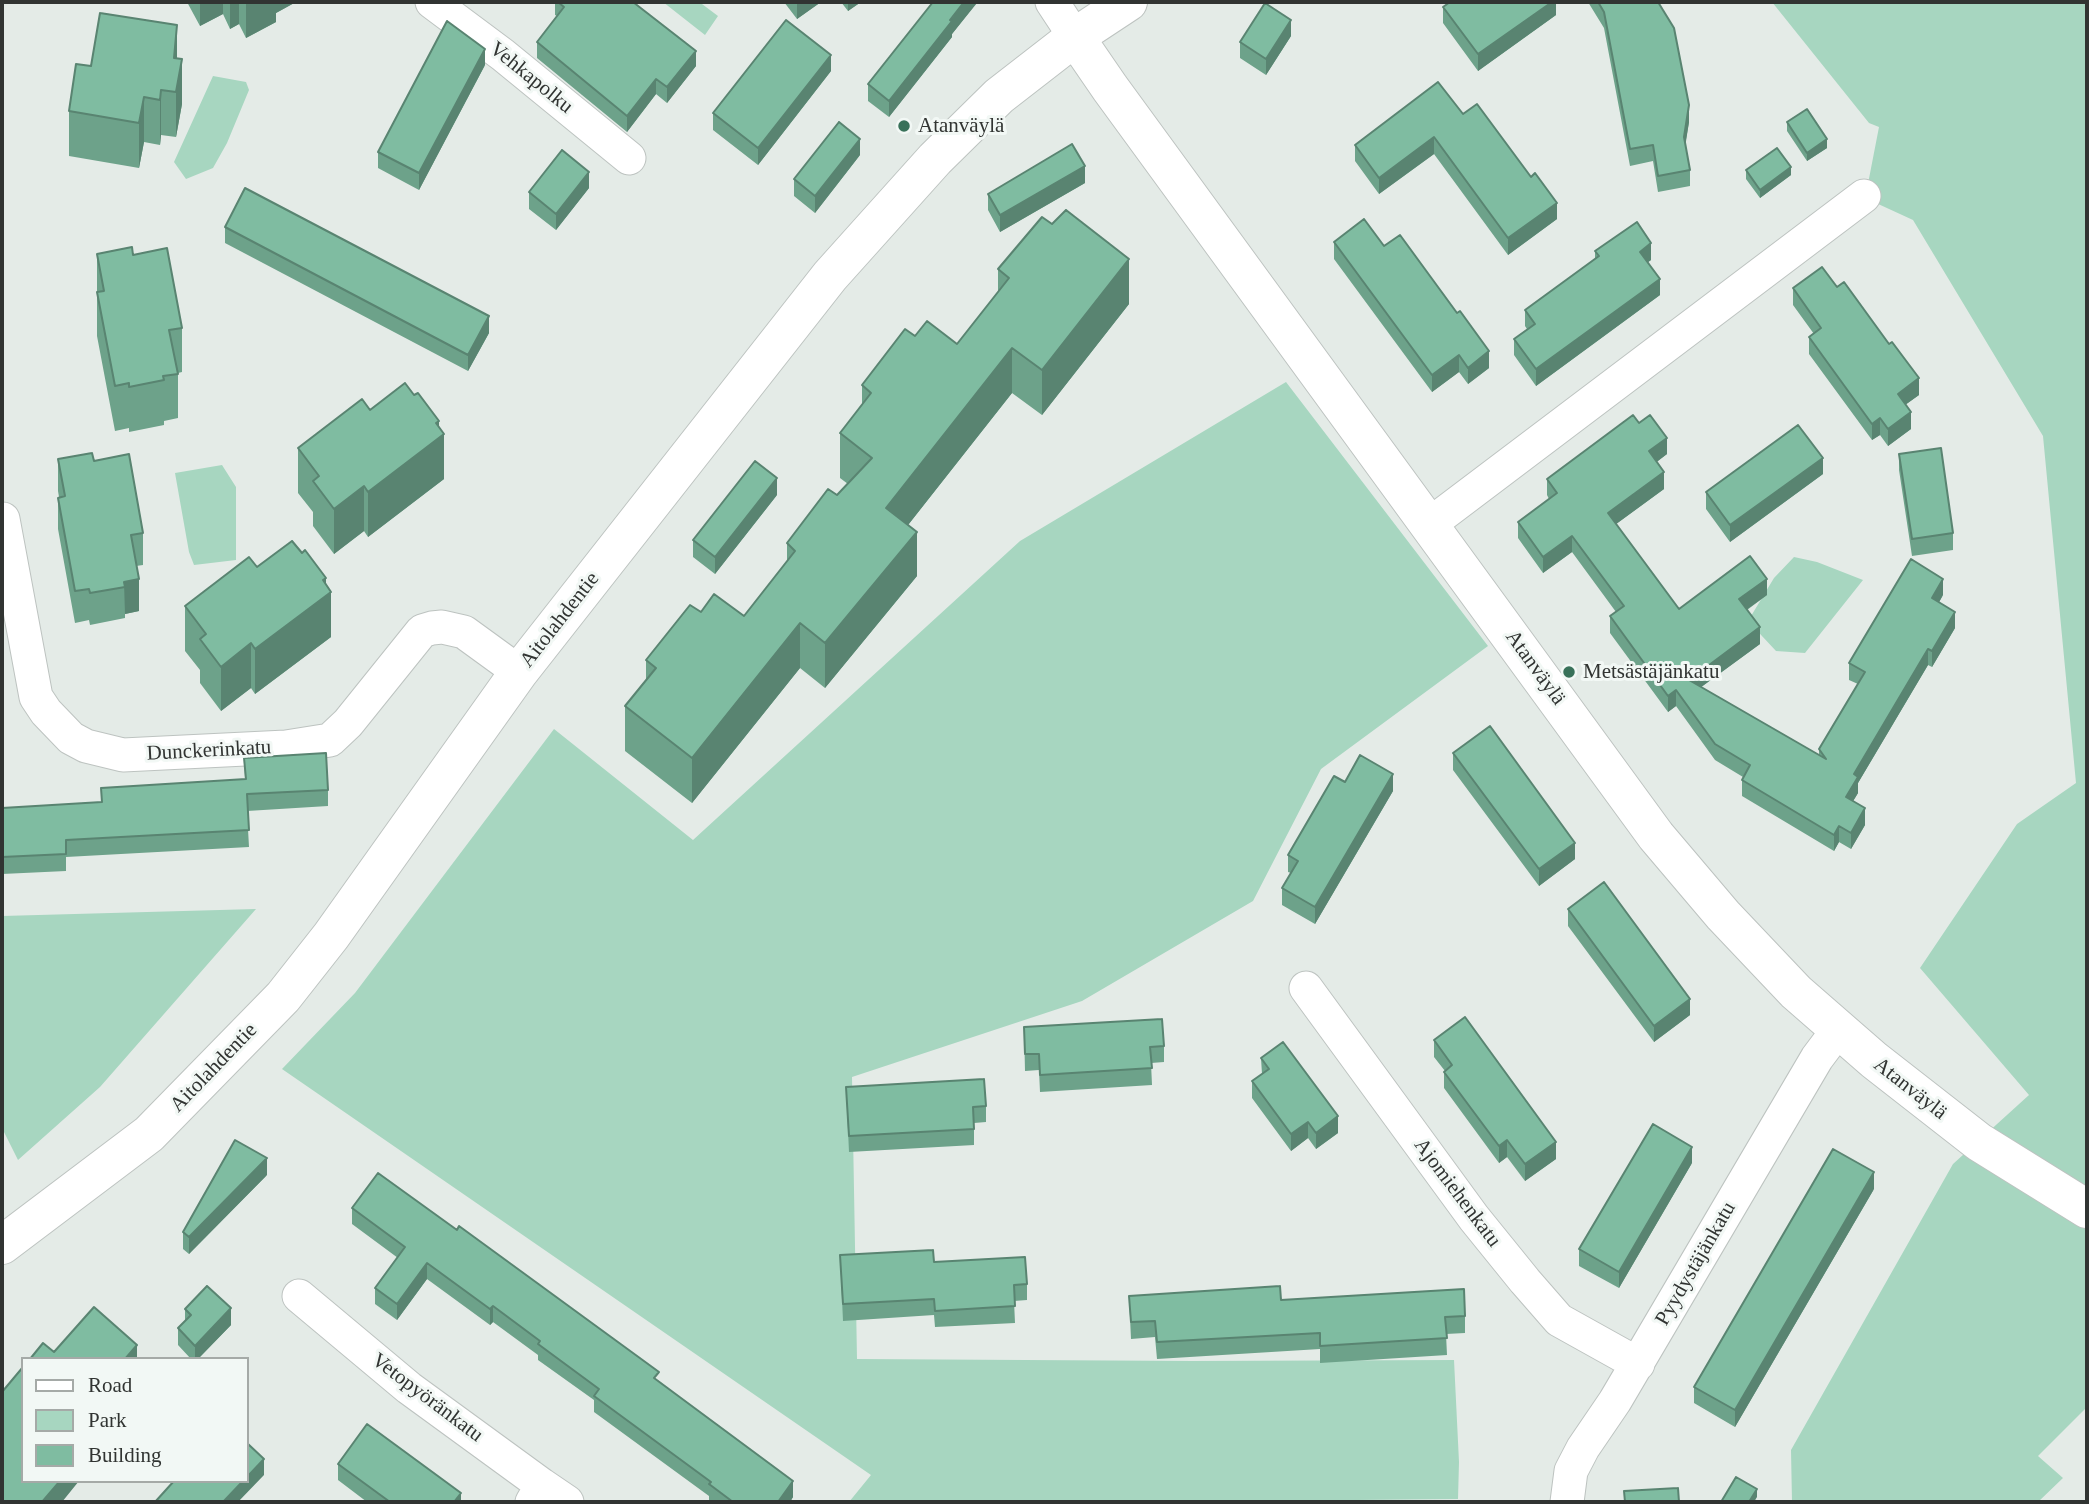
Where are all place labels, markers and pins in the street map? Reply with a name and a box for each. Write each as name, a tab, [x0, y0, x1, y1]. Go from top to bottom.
place label: Atanväylä	[918, 113, 1004, 139]
marker: Atanväylä	[896, 118, 912, 134]
place label: Metsästäjänkatu	[1583, 659, 1719, 685]
marker: Metsästäjänkatu	[1561, 664, 1577, 680]

